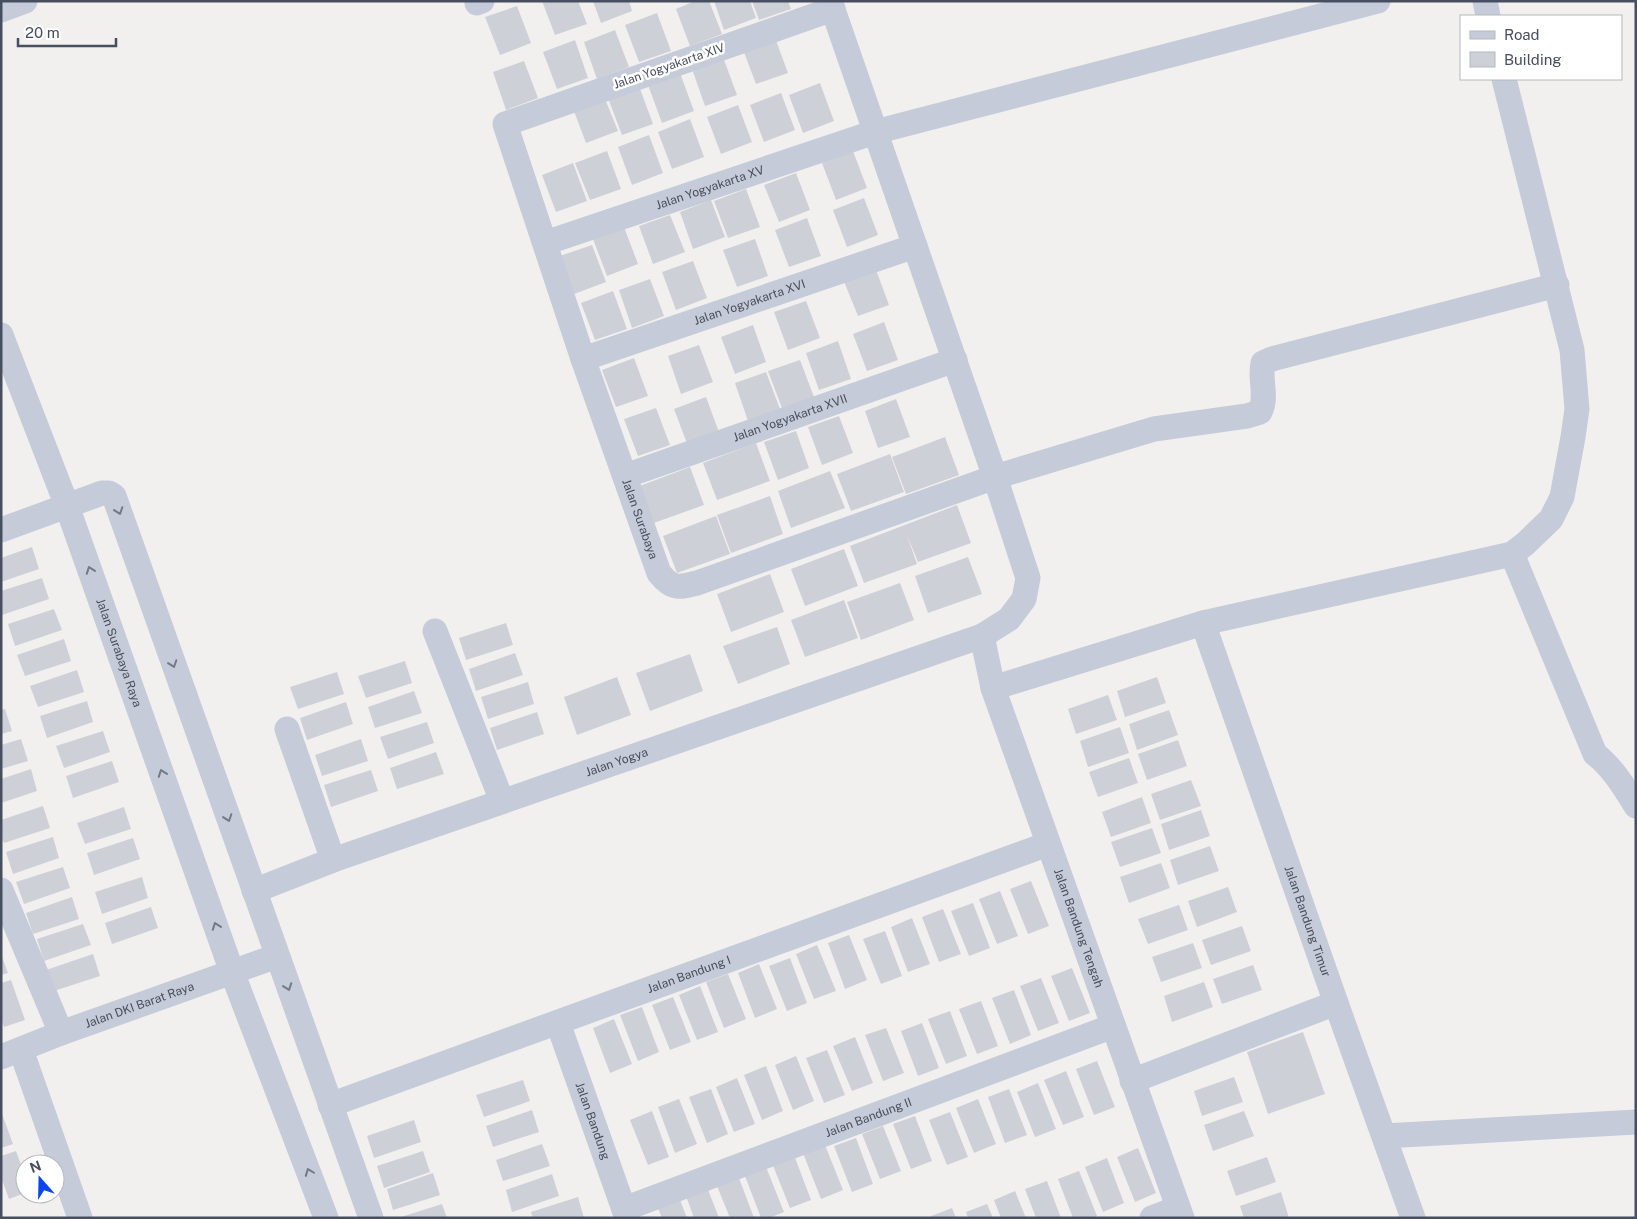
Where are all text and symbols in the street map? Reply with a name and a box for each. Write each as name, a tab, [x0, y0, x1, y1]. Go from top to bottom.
scale bar	[18, 15, 115, 47]
legend	[1460, 15, 1622, 80]
text: 20 m	[25, 24, 60, 41]
text: Road	[1504, 26, 1540, 43]
street label: Jalan Yogyakarta XIV	[612, 40, 726, 92]
text: Building	[1504, 51, 1562, 68]
street label: Jalan Yogyakarta XV	[654, 163, 766, 212]
street label: Jalan Yogyakarta XVI	[692, 277, 807, 328]
street label: Jalan Yogyakarta XVII	[731, 391, 849, 444]
street label: Jalan Surabaya	[619, 477, 660, 561]
one-way arrow	[113, 506, 123, 515]
one-way arrow	[86, 567, 96, 575]
street label: Jalan Surabaya Raya	[93, 597, 145, 709]
one-way arrow	[167, 660, 177, 668]
street label: Jalan Yogya	[584, 745, 650, 779]
one-way arrow	[158, 769, 168, 778]
one-way arrow	[222, 813, 232, 821]
street label: Jalan Bandung Timur	[1281, 864, 1333, 979]
street label: Jalan Bandung Tengah	[1051, 867, 1106, 990]
one-way arrow	[212, 922, 222, 931]
street label: Jalan Bandung I	[645, 953, 733, 996]
street label: Jalan DKI Barat Raya	[83, 979, 196, 1031]
one-way arrow	[282, 982, 292, 991]
street label: Jalan Bandung	[572, 1080, 613, 1162]
street label: Jalan Bandung II	[823, 1095, 914, 1140]
north arrow	[15, 1154, 65, 1204]
text: N	[28, 1157, 43, 1176]
one-way arrow	[304, 1168, 315, 1177]

